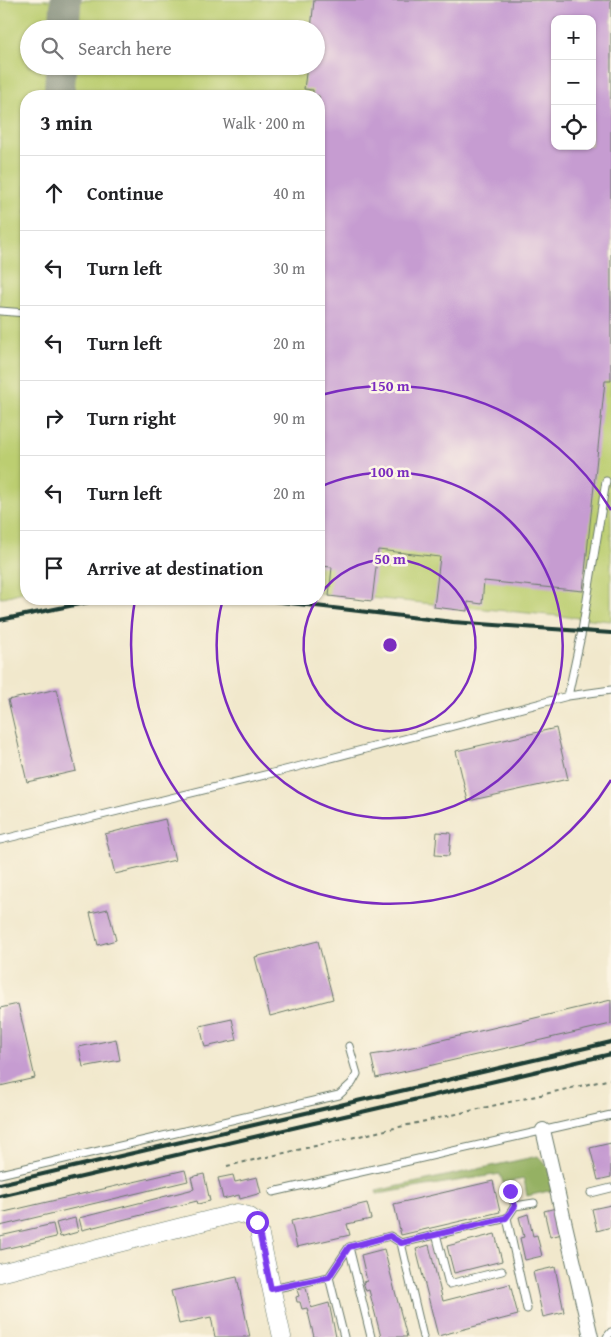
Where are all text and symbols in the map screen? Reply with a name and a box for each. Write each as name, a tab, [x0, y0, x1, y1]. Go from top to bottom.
map controls	[551, 15, 596, 150]
button: +	[551, 15, 596, 60]
search box	[20, 20, 325, 75]
icon: search	[38, 34, 66, 62]
text: Search here	[78, 34, 172, 62]
button: −	[551, 60, 596, 105]
button: locate	[551, 105, 596, 150]
text: 3 min	[40, 107, 92, 138]
text: Walk · 200 m	[222, 111, 305, 135]
icon: ahead	[40, 179, 68, 207]
text: Continue	[87, 179, 164, 207]
text: 40 m	[273, 181, 305, 205]
icon: left	[40, 254, 68, 282]
text: Turn left	[87, 254, 162, 282]
text: 30 m	[273, 256, 305, 280]
icon: left	[40, 329, 68, 357]
text: Turn left	[87, 329, 162, 357]
text: 20 m	[273, 331, 305, 355]
text: 150 m	[370, 375, 410, 396]
icon: right	[40, 404, 68, 432]
text: Turn right	[87, 404, 176, 432]
text: 90 m	[273, 406, 305, 430]
text: 100 m	[370, 461, 410, 482]
icon: left	[40, 479, 68, 507]
text: Turn left	[87, 479, 162, 507]
text: 20 m	[273, 481, 305, 505]
text: 50 m	[374, 548, 406, 569]
icon: arrive	[40, 554, 68, 582]
text: Arrive at destination	[87, 554, 263, 582]
centre of rings	[381, 636, 399, 654]
route end	[499, 1180, 522, 1203]
route start	[246, 1211, 269, 1234]

